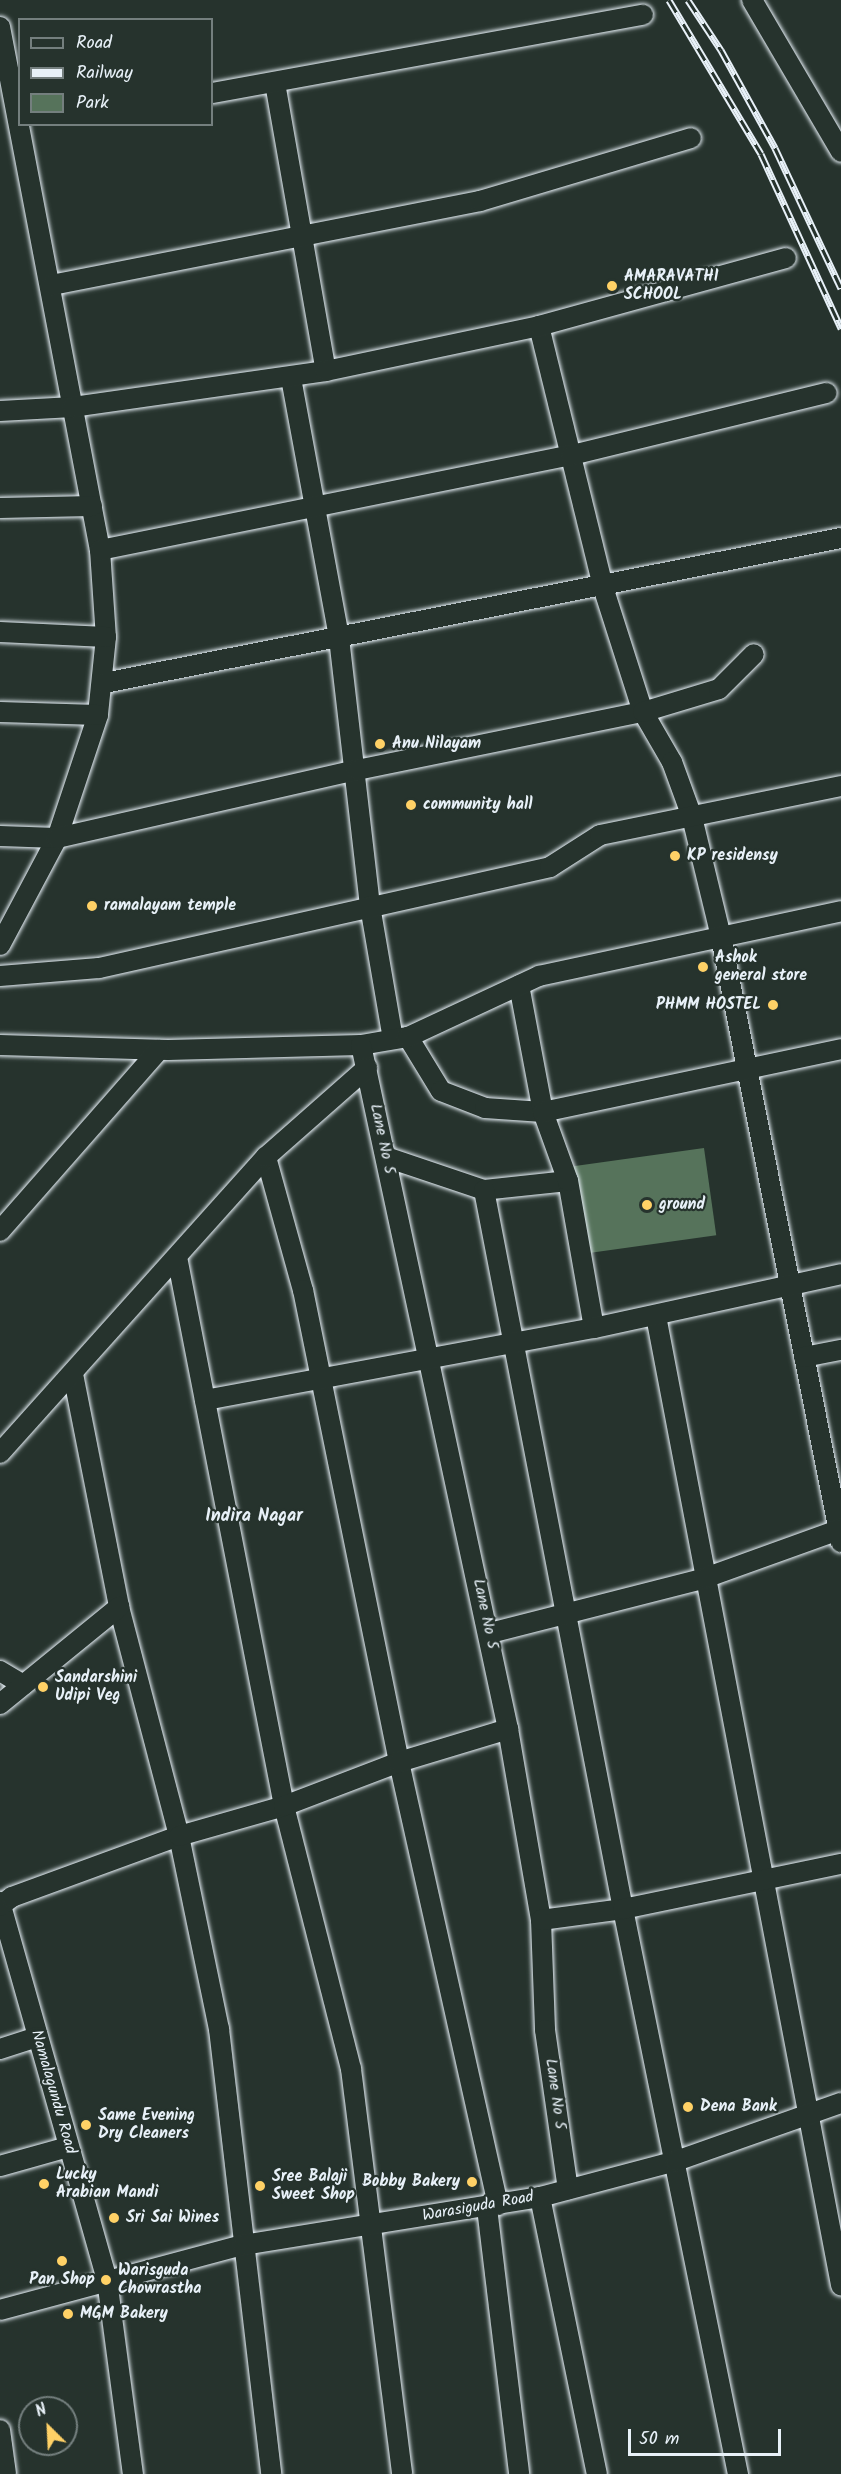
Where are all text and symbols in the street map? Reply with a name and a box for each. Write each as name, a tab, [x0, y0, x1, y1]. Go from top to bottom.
legend	[18, 18, 213, 126]
text: Road	[76, 29, 112, 58]
text: Railway	[76, 59, 133, 88]
text: Park	[76, 89, 109, 118]
place label: AMARAVATHI SCHOOL	[624, 267, 719, 305]
marker: AMARAVATHI SCHOOL	[605, 279, 619, 293]
place label: Anu Nilayam	[392, 734, 481, 754]
marker: Anu Nilayam	[373, 737, 387, 751]
place label: community hall	[423, 795, 533, 815]
marker: community hall	[404, 798, 418, 812]
place label: KP residensy	[687, 846, 778, 866]
marker: KP residensy	[668, 849, 682, 863]
place label: ramalayam temple	[104, 896, 236, 916]
marker: ramalayam temple	[85, 899, 99, 913]
place label: Ashok general store	[715, 948, 807, 986]
marker: Ashok general store	[696, 960, 710, 974]
place label: PHMM HOSTEL	[656, 995, 761, 1015]
marker: PHMM HOSTEL	[766, 998, 780, 1012]
street label: Lane No 5	[365, 1102, 399, 1176]
place label: ground	[659, 1195, 705, 1215]
marker: ground	[640, 1198, 654, 1212]
district label: Indira Nagar	[205, 1506, 303, 1528]
street label: Lane No 5	[468, 1577, 502, 1651]
place label: Sandarshini Udipi Veg	[55, 1668, 137, 1706]
marker: Sandarshini Udipi Veg	[36, 1680, 50, 1694]
street label: Namalagundu Road	[26, 2028, 80, 2156]
street label: Lane No 5	[541, 2057, 569, 2131]
place label: Dena Bank	[700, 2097, 777, 2117]
marker: Dena Bank	[681, 2100, 695, 2114]
place label: Same Evening Dry Cleaners	[98, 2106, 195, 2144]
marker: Same Evening Dry Cleaners	[79, 2118, 93, 2132]
place label: Lucky Arabian Mandi	[56, 2165, 158, 2203]
place label: Sree Balaji Sweet Shop	[272, 2167, 355, 2205]
place label: Bobby Bakery	[362, 2172, 460, 2192]
marker: Bobby Bakery	[465, 2175, 479, 2189]
marker: Lucky Arabian Mandi	[37, 2177, 51, 2191]
marker: Sree Balaji Sweet Shop	[253, 2179, 267, 2193]
street label: Warasiguda Road	[421, 2188, 535, 2226]
place label: Sri Sai Wines	[126, 2208, 219, 2228]
marker: Sri Sai Wines	[107, 2211, 121, 2225]
marker: Pan Shop	[55, 2254, 69, 2268]
place label: Warisguda Chowrastha	[118, 2261, 201, 2299]
place label: Pan Shop	[29, 2270, 95, 2290]
marker: Warisguda Chowrastha	[99, 2273, 113, 2287]
place label: MGM Bakery	[80, 2304, 168, 2324]
marker: MGM Bakery	[61, 2307, 75, 2321]
north arrow	[18, 2396, 78, 2456]
text: N	[32, 2397, 51, 2424]
scale bar	[631, 2417, 784, 2455]
text: 50 m	[639, 2425, 679, 2454]

